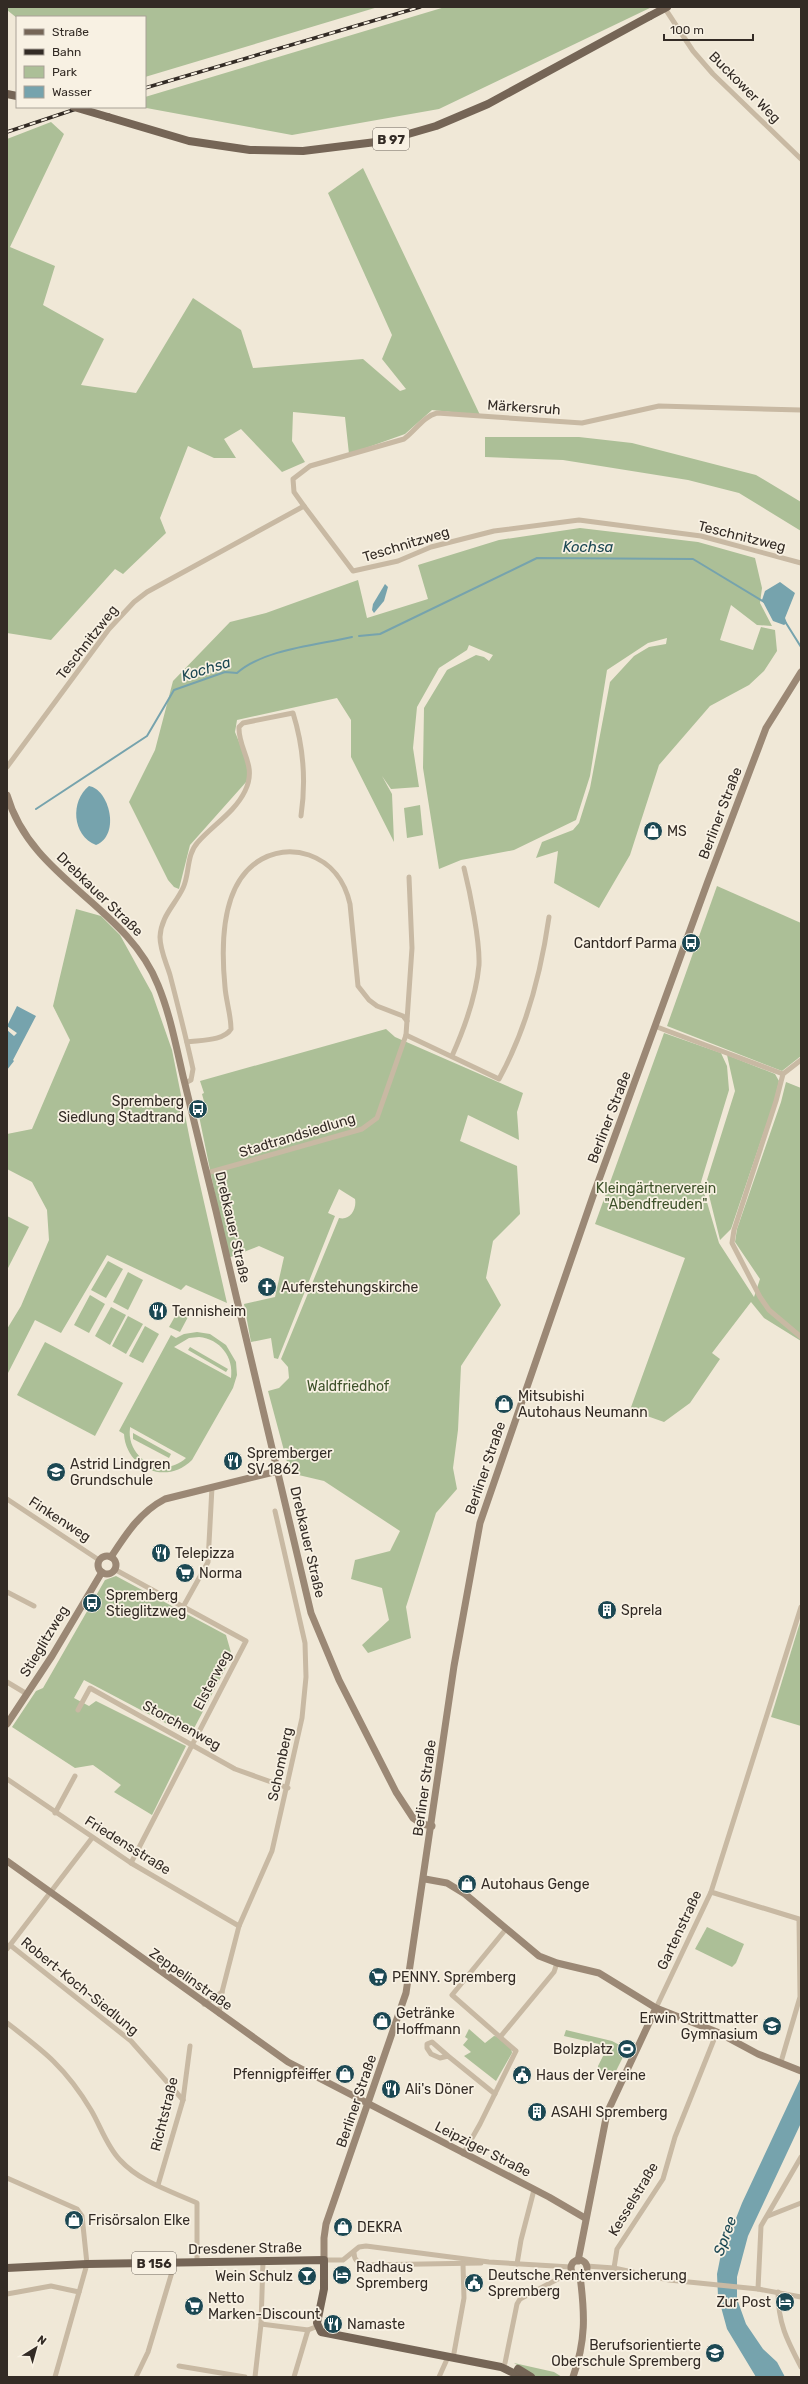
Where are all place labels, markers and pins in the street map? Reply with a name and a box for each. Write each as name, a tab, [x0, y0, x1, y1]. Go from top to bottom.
shop icon: MS	[642, 820, 664, 842]
place label: MS	[667, 823, 687, 840]
bus stop icon: Cantdorf Parma	[680, 932, 702, 954]
place label: Cantdorf Parma	[574, 935, 677, 952]
place label: Spremberg Siedlung Stadtrand	[58, 1093, 184, 1126]
bus stop icon: Spremberg Siedlung Stadtrand	[187, 1098, 209, 1120]
church icon: Auferstehungskirche	[256, 1276, 278, 1298]
place label: Auferstehungskirche	[281, 1279, 419, 1296]
restaurant icon: Tennisheim	[147, 1300, 169, 1322]
place label: Tennisheim	[172, 1303, 246, 1320]
place label: Mitsubishi Autohaus Neumann	[518, 1388, 648, 1421]
shop icon: Mitsubishi Autohaus Neumann	[493, 1393, 515, 1415]
place label: Spremberger SV 1862	[247, 1445, 333, 1478]
restaurant icon: Spremberger SV 1862	[222, 1450, 244, 1472]
place label: Astrid Lindgren Grundschule	[70, 1456, 170, 1489]
school or university icon: Astrid Lindgren Grundschule	[45, 1461, 67, 1483]
restaurant icon: Telepizza	[150, 1542, 172, 1564]
place label: Telepizza	[175, 1545, 235, 1562]
supermarket icon: Norma	[174, 1562, 196, 1584]
place label: Norma	[199, 1565, 242, 1582]
place label: Spremberg Stieglitzweg	[106, 1587, 186, 1620]
bus stop icon: Spremberg Stieglitzweg	[81, 1592, 103, 1614]
building icon: Sprela	[596, 1599, 618, 1621]
place label: Sprela	[621, 1602, 662, 1619]
shop icon: Autohaus Genge	[456, 1873, 478, 1895]
place label: Autohaus Genge	[481, 1876, 590, 1893]
supermarket icon: PENNY. Spremberg	[367, 1966, 389, 1988]
place label: PENNY. Spremberg	[392, 1969, 516, 1986]
place label: Getränke Hoffmann	[396, 2005, 461, 2038]
shop icon: Getränke Hoffmann	[371, 2010, 393, 2032]
place label: Erwin Strittmatter Gymnasium	[640, 2010, 759, 2043]
school or university icon: Erwin Strittmatter Gymnasium	[761, 2015, 783, 2037]
sports icon: Bolzplatz	[616, 2038, 638, 2060]
place label: Bolzplatz	[553, 2041, 613, 2058]
shop icon: Pfennigpfeiffer	[334, 2063, 356, 2085]
public building icon: Haus der Vereine	[511, 2064, 533, 2086]
place label: Pfennigpfeiffer	[233, 2066, 332, 2083]
place label: Haus der Vereine	[536, 2067, 646, 2084]
restaurant icon: Ali's Döner	[380, 2078, 402, 2100]
place label: Ali's Döner	[405, 2081, 474, 2098]
building icon: ASAHI Spremberg	[526, 2101, 548, 2123]
place label: ASAHI Spremberg	[551, 2104, 668, 2121]
shop icon: Frisörsalon Elke	[63, 2209, 85, 2231]
place label: Frisörsalon Elke	[88, 2212, 190, 2229]
shop icon: DEKRA	[332, 2216, 354, 2238]
place label: DEKRA	[357, 2219, 403, 2236]
place label: Radhaus Spremberg	[356, 2259, 428, 2292]
hotel icon: Radhaus Spremberg	[331, 2264, 353, 2286]
bar icon: Wein Schulz	[296, 2265, 318, 2287]
place label: Deutsche Rentenversicherung Spremberg	[488, 2267, 687, 2300]
place label: Wein Schulz	[215, 2268, 293, 2285]
public building icon: Deutsche Rentenversicherung Spremberg	[463, 2272, 485, 2294]
place label: Netto Marken-Discount	[208, 2290, 321, 2323]
hotel icon: Zur Post	[774, 2291, 796, 2313]
place label: Zur Post	[716, 2294, 772, 2311]
supermarket icon: Netto Marken-Discount	[183, 2295, 205, 2317]
restaurant icon: Namaste	[322, 2313, 344, 2335]
place label: Namaste	[347, 2316, 405, 2333]
place label: Berufsorientierte Oberschule Spremberg	[551, 2337, 701, 2370]
school or university icon: Berufsorientierte Oberschule Spremberg	[704, 2342, 726, 2364]

